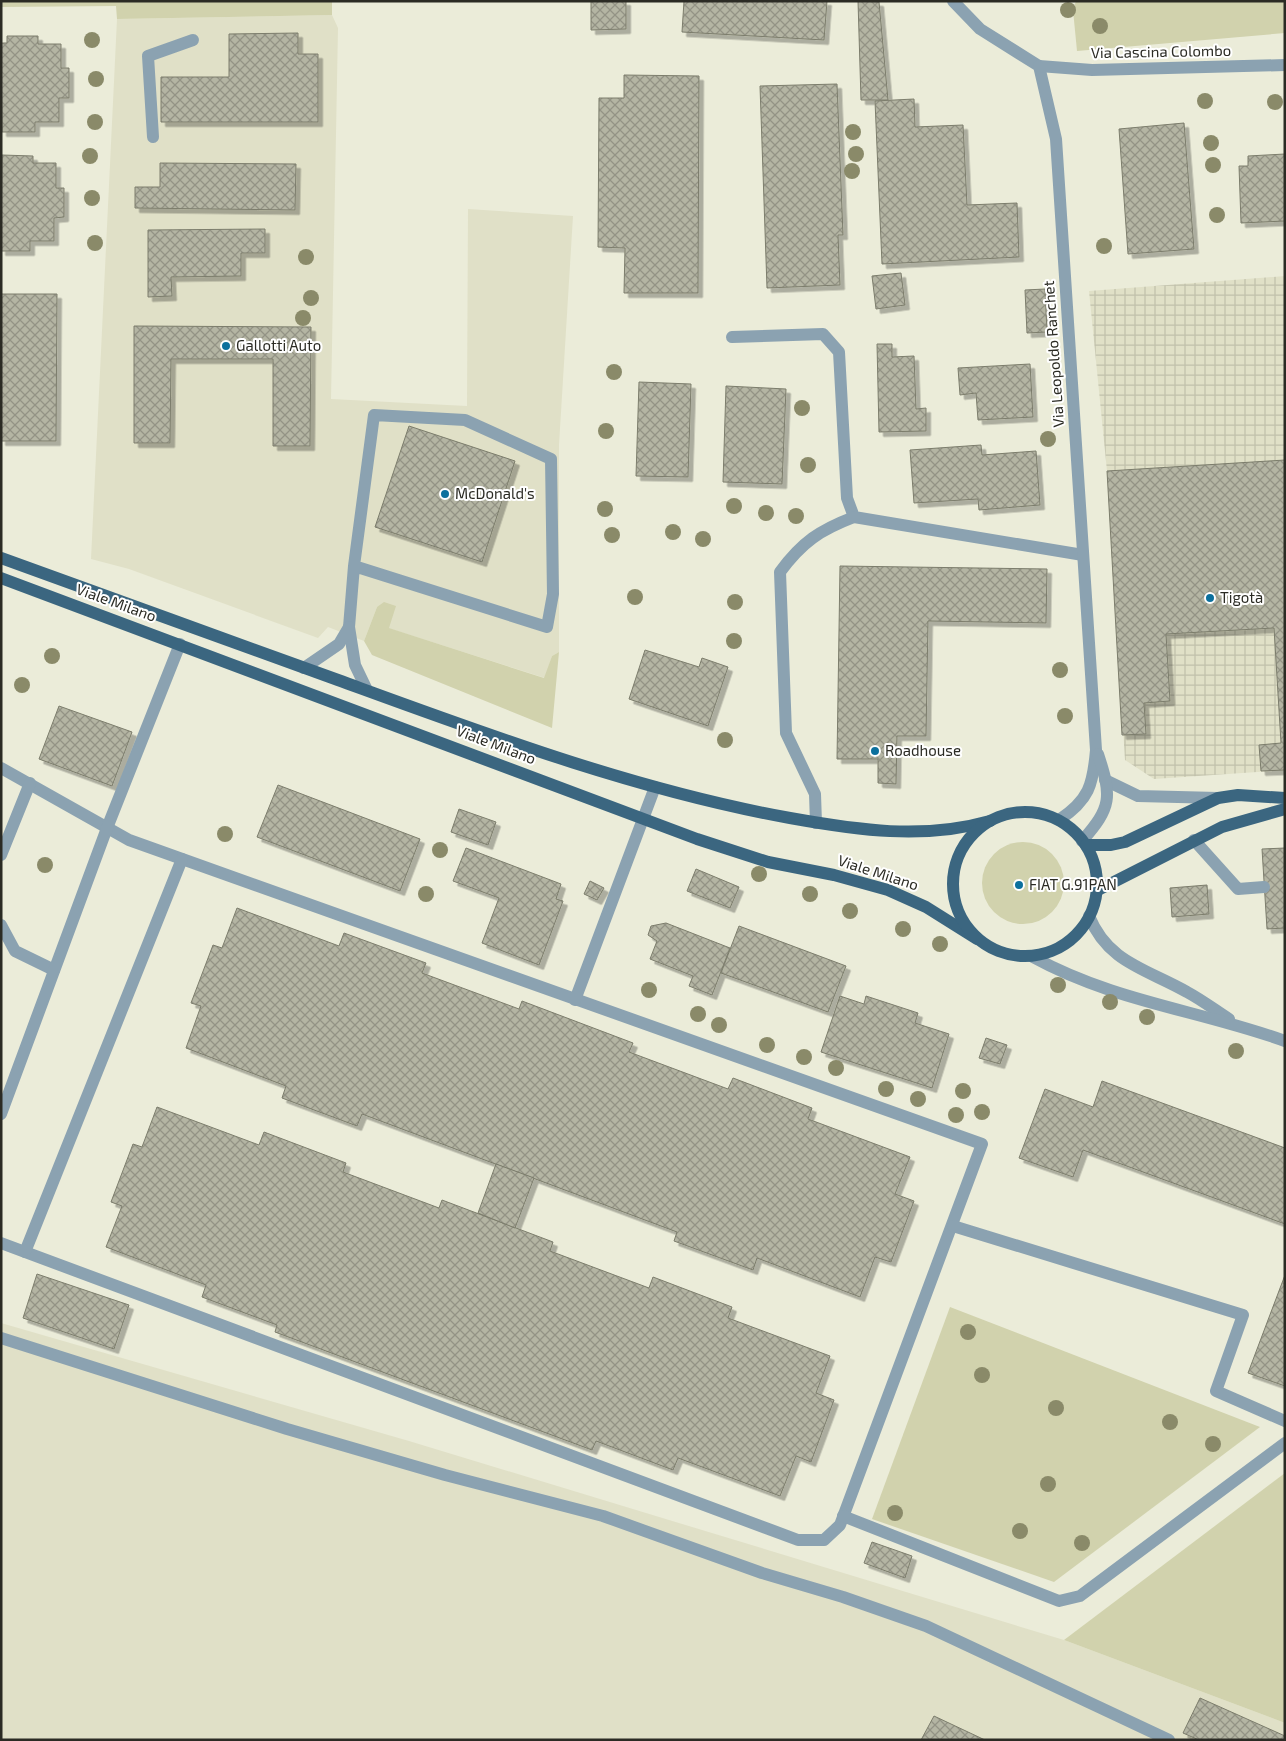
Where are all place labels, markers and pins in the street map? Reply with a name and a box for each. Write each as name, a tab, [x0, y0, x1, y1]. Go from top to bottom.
place label: Gallotti Auto	[236, 336, 321, 354]
marker: Gallotti Auto	[220, 340, 232, 352]
place label: McDonald's	[455, 484, 535, 502]
marker: McDonald's	[439, 488, 451, 500]
place label: Tigotà	[1220, 588, 1263, 606]
marker: Tigotà	[1204, 592, 1216, 604]
place label: Roadhouse	[885, 741, 961, 759]
marker: Roadhouse	[869, 745, 881, 757]
place label: FIAT G.91PAN	[1029, 875, 1117, 893]
marker: FIAT G.91PAN	[1013, 879, 1025, 891]

